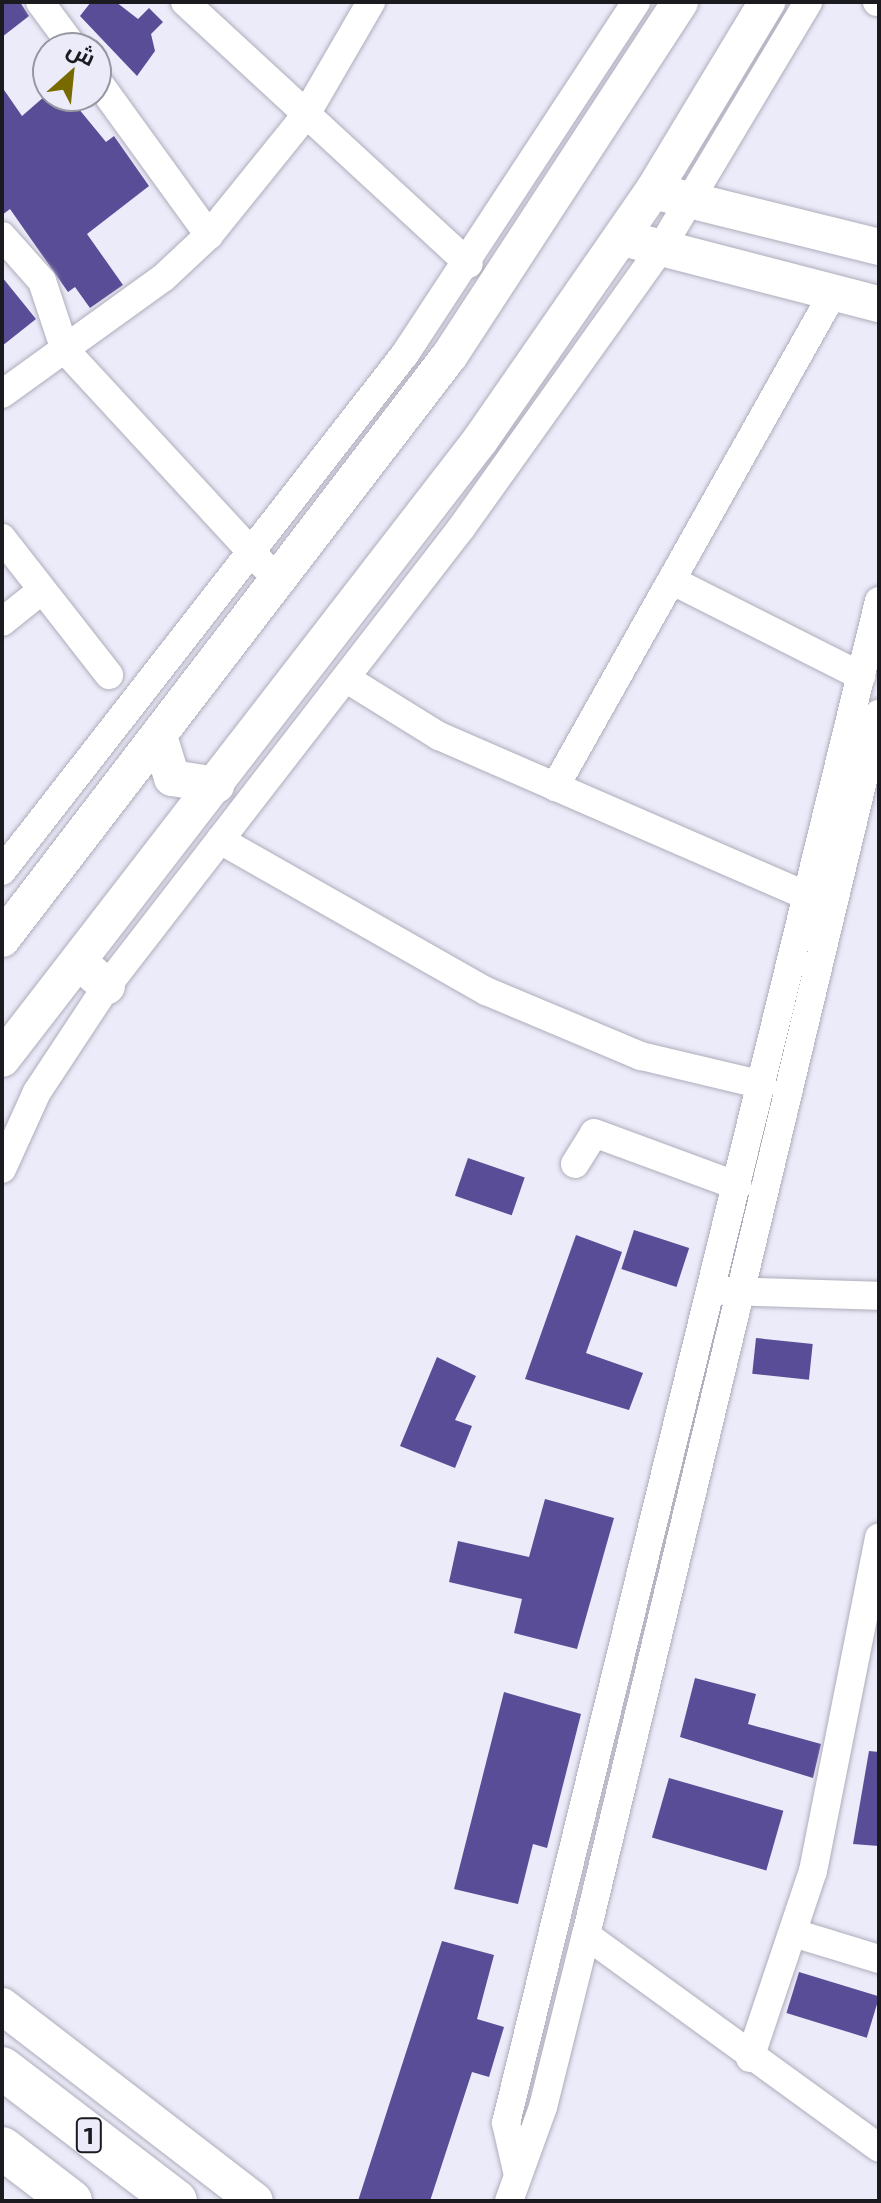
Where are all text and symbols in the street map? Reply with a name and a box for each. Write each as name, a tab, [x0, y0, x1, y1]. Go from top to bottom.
north arrow	[32, 32, 112, 112]
text: ش	[64, 34, 100, 70]
road number: 1	[75, 2115, 103, 2155]

